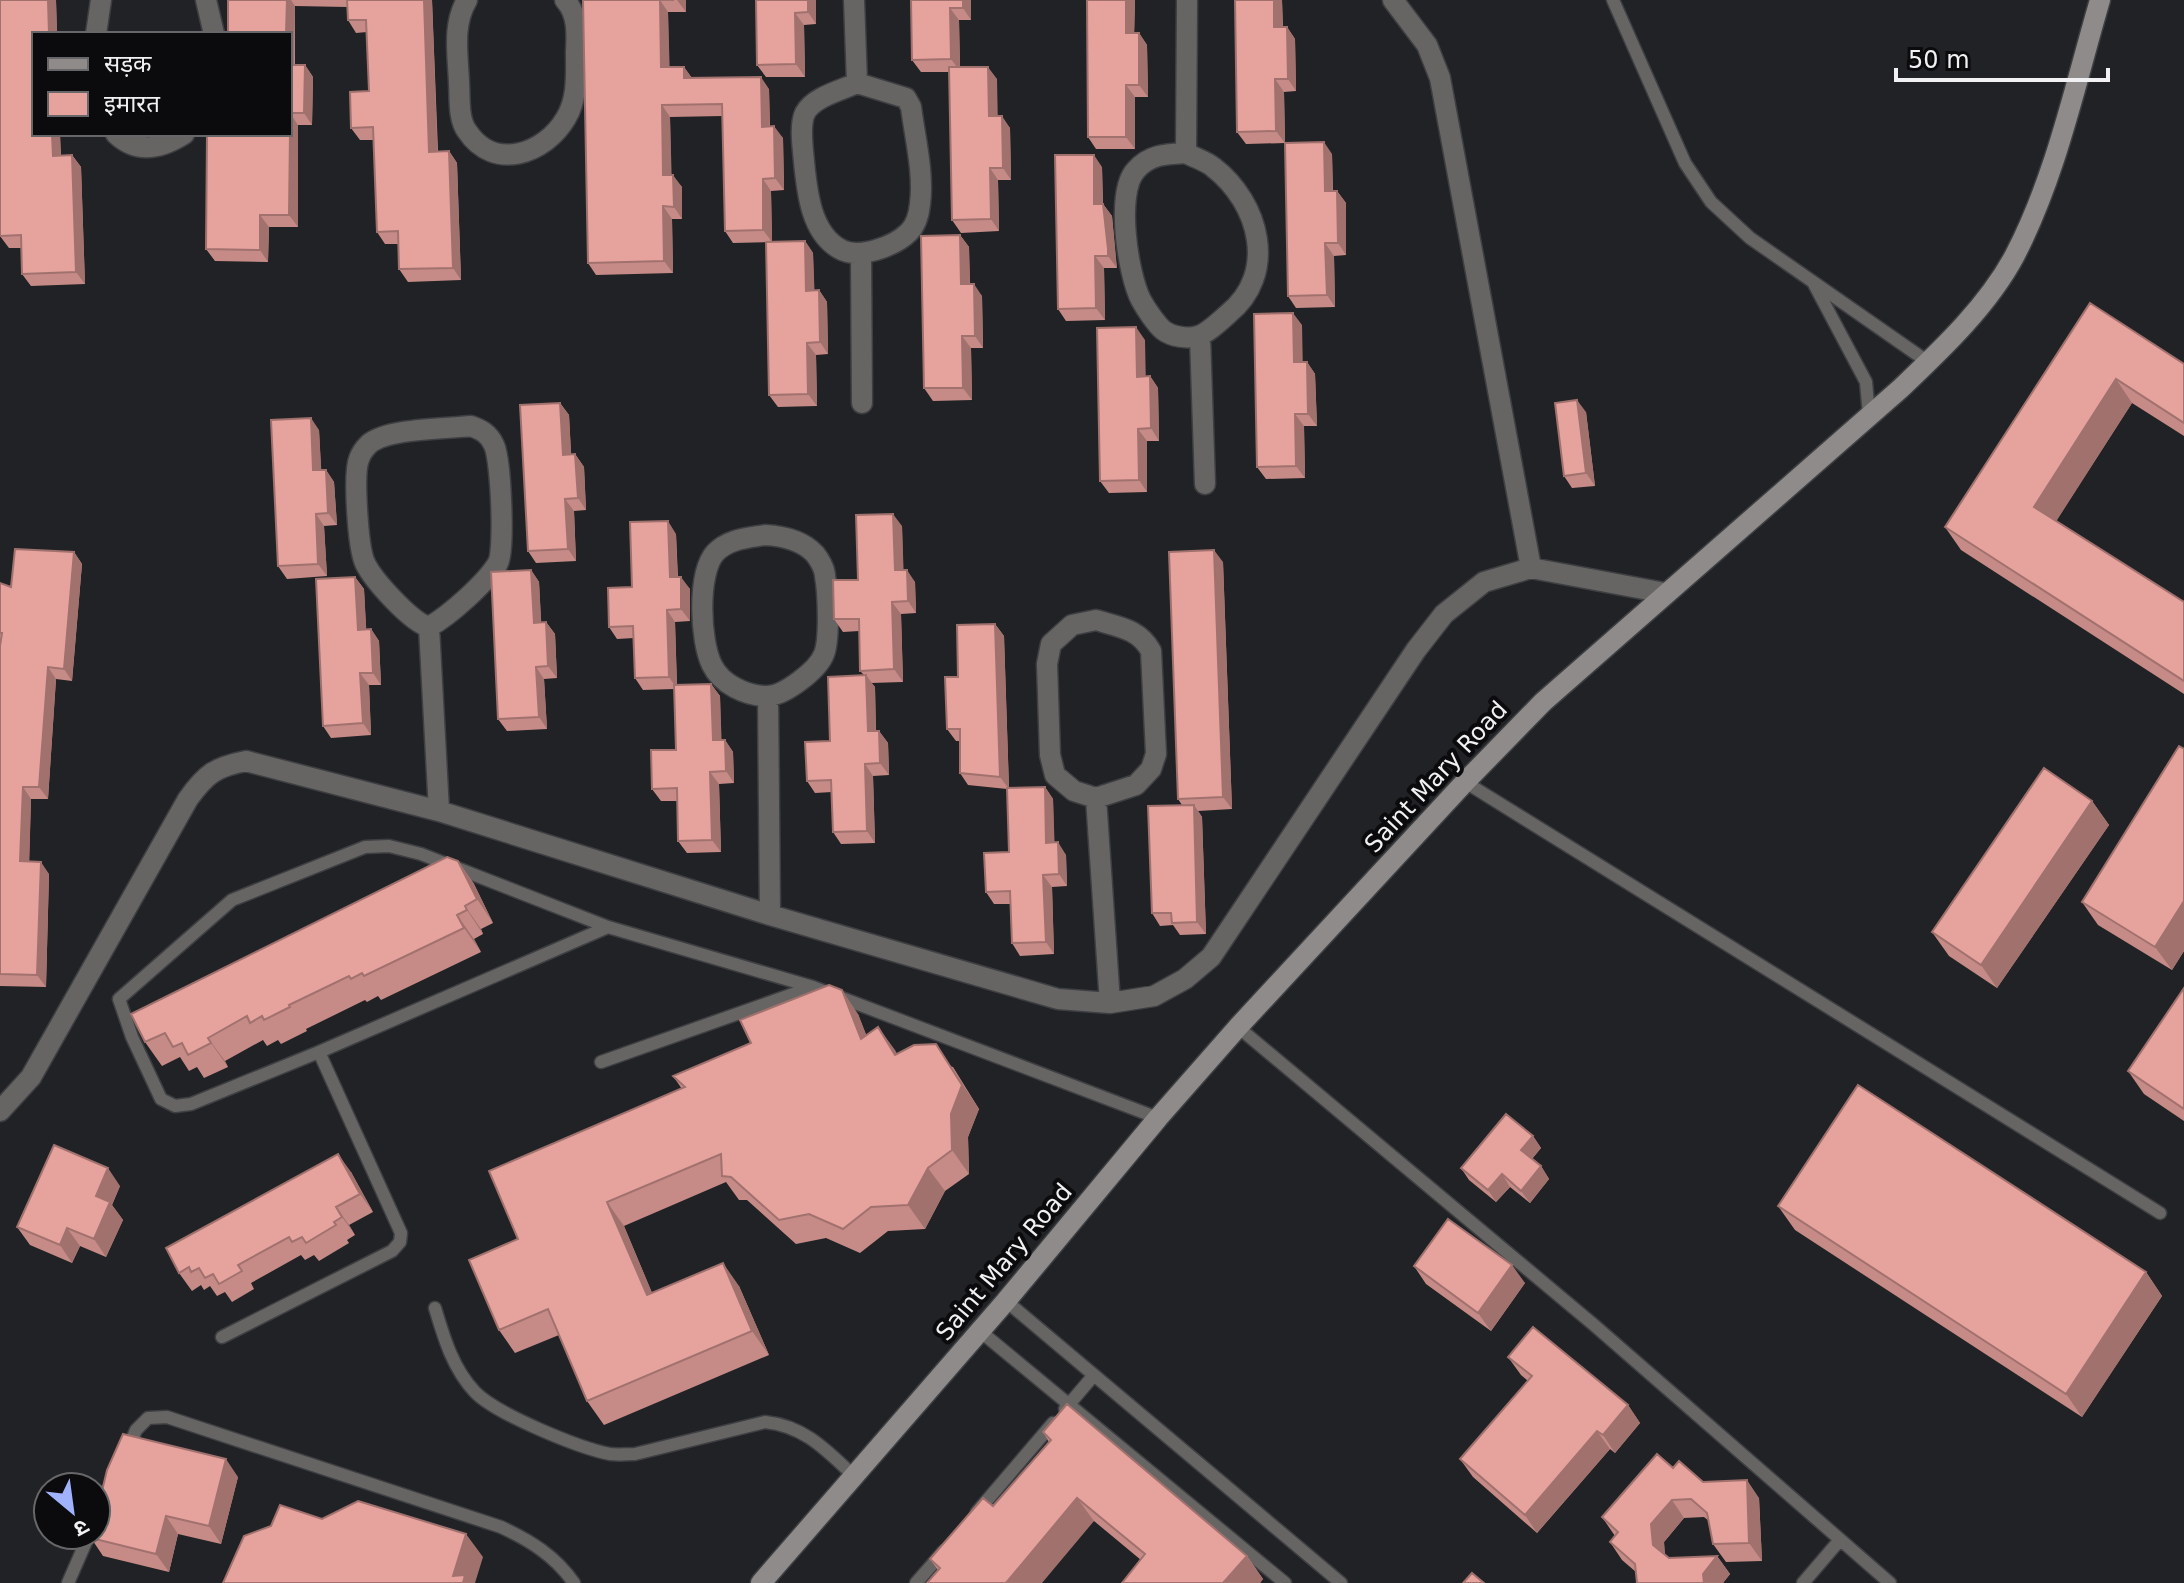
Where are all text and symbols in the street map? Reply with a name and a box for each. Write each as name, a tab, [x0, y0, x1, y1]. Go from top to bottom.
legend	[32, 32, 292, 136]
scale bar	[1896, 32, 2108, 82]
text: 50 m	[1908, 46, 1970, 74]
text: सड़क	[104, 50, 152, 78]
text: इमारत	[104, 90, 161, 118]
street label: Saint Mary Road	[1359, 696, 1513, 858]
street label: Saint Mary Road	[930, 1178, 1078, 1346]
north arrow	[32, 1471, 112, 1551]
text: उ	[69, 1514, 93, 1543]

